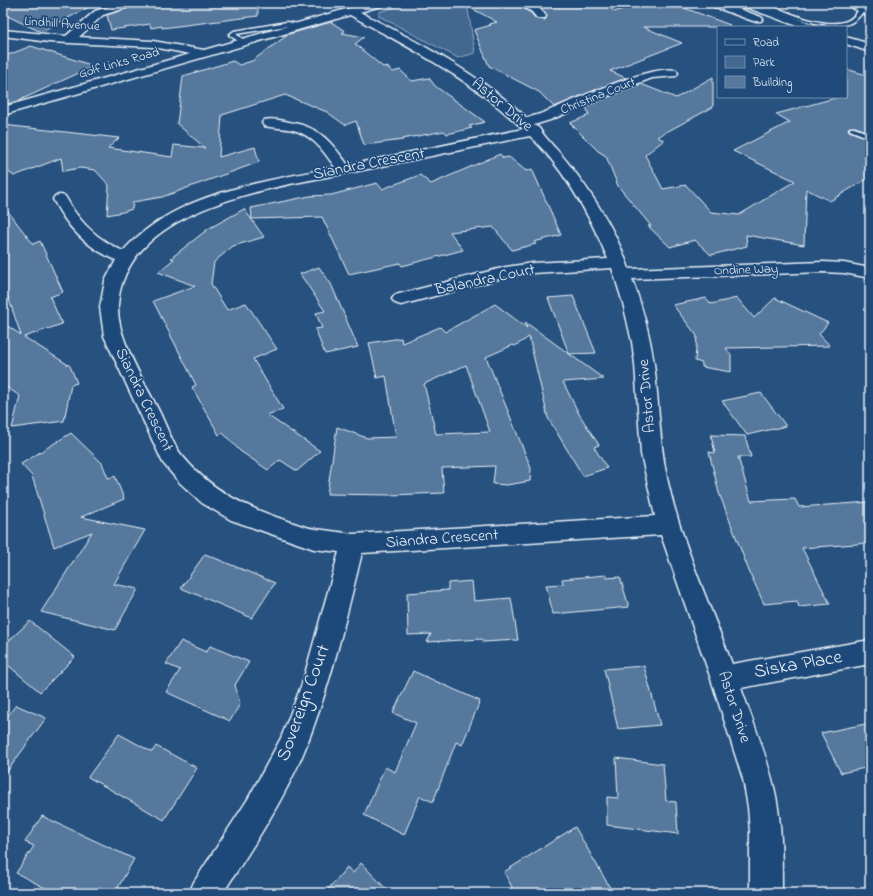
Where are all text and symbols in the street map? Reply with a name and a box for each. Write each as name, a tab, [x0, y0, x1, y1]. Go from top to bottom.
street label: Lindhill Avenue	[23, 12, 101, 36]
legend	[717, 26, 847, 98]
text: Road	[753, 34, 779, 52]
street label: Golf Links Road	[76, 42, 162, 84]
text: Park	[753, 54, 775, 72]
street label: Astor Drive	[466, 72, 539, 139]
street label: Christina Court	[558, 72, 639, 120]
text: Building	[752, 74, 792, 93]
street label: Siandra Crescent	[311, 141, 427, 187]
street label: Balandra Court	[432, 258, 538, 303]
street label: Ondine Way	[713, 259, 779, 282]
street label: Siandra Crescent	[108, 344, 180, 457]
street label: Astor Drive	[632, 357, 662, 434]
street label: Siandra Crescent	[385, 523, 500, 555]
street label: Sovereign Court	[270, 640, 340, 766]
street label: Siska Place	[752, 644, 845, 686]
street label: Astor Drive	[711, 668, 757, 747]

